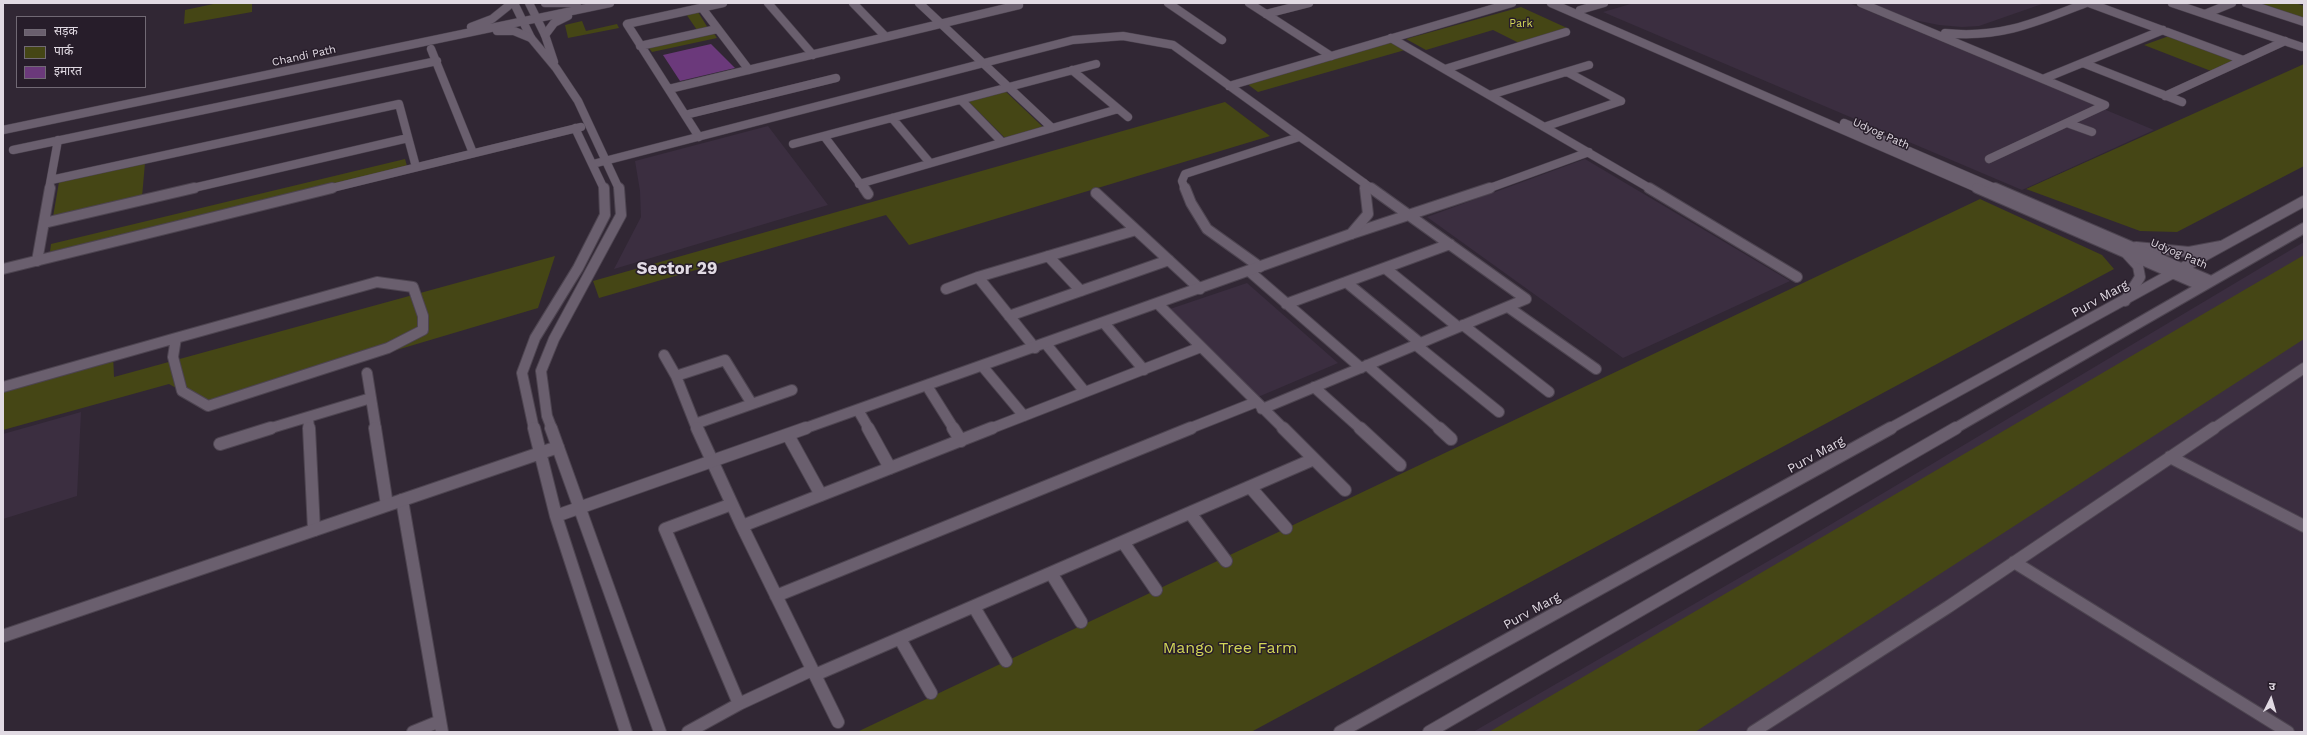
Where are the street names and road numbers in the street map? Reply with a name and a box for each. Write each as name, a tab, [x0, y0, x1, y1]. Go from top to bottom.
street label: Chandi Path	[271, 43, 337, 69]
street label: Udyog Path	[1851, 116, 1911, 152]
street label: Udyog Path	[2149, 236, 2209, 272]
street label: Purv Marg	[2069, 277, 2131, 321]
street label: Purv Marg	[1785, 433, 1847, 477]
street label: Purv Marg	[1501, 589, 1563, 633]

